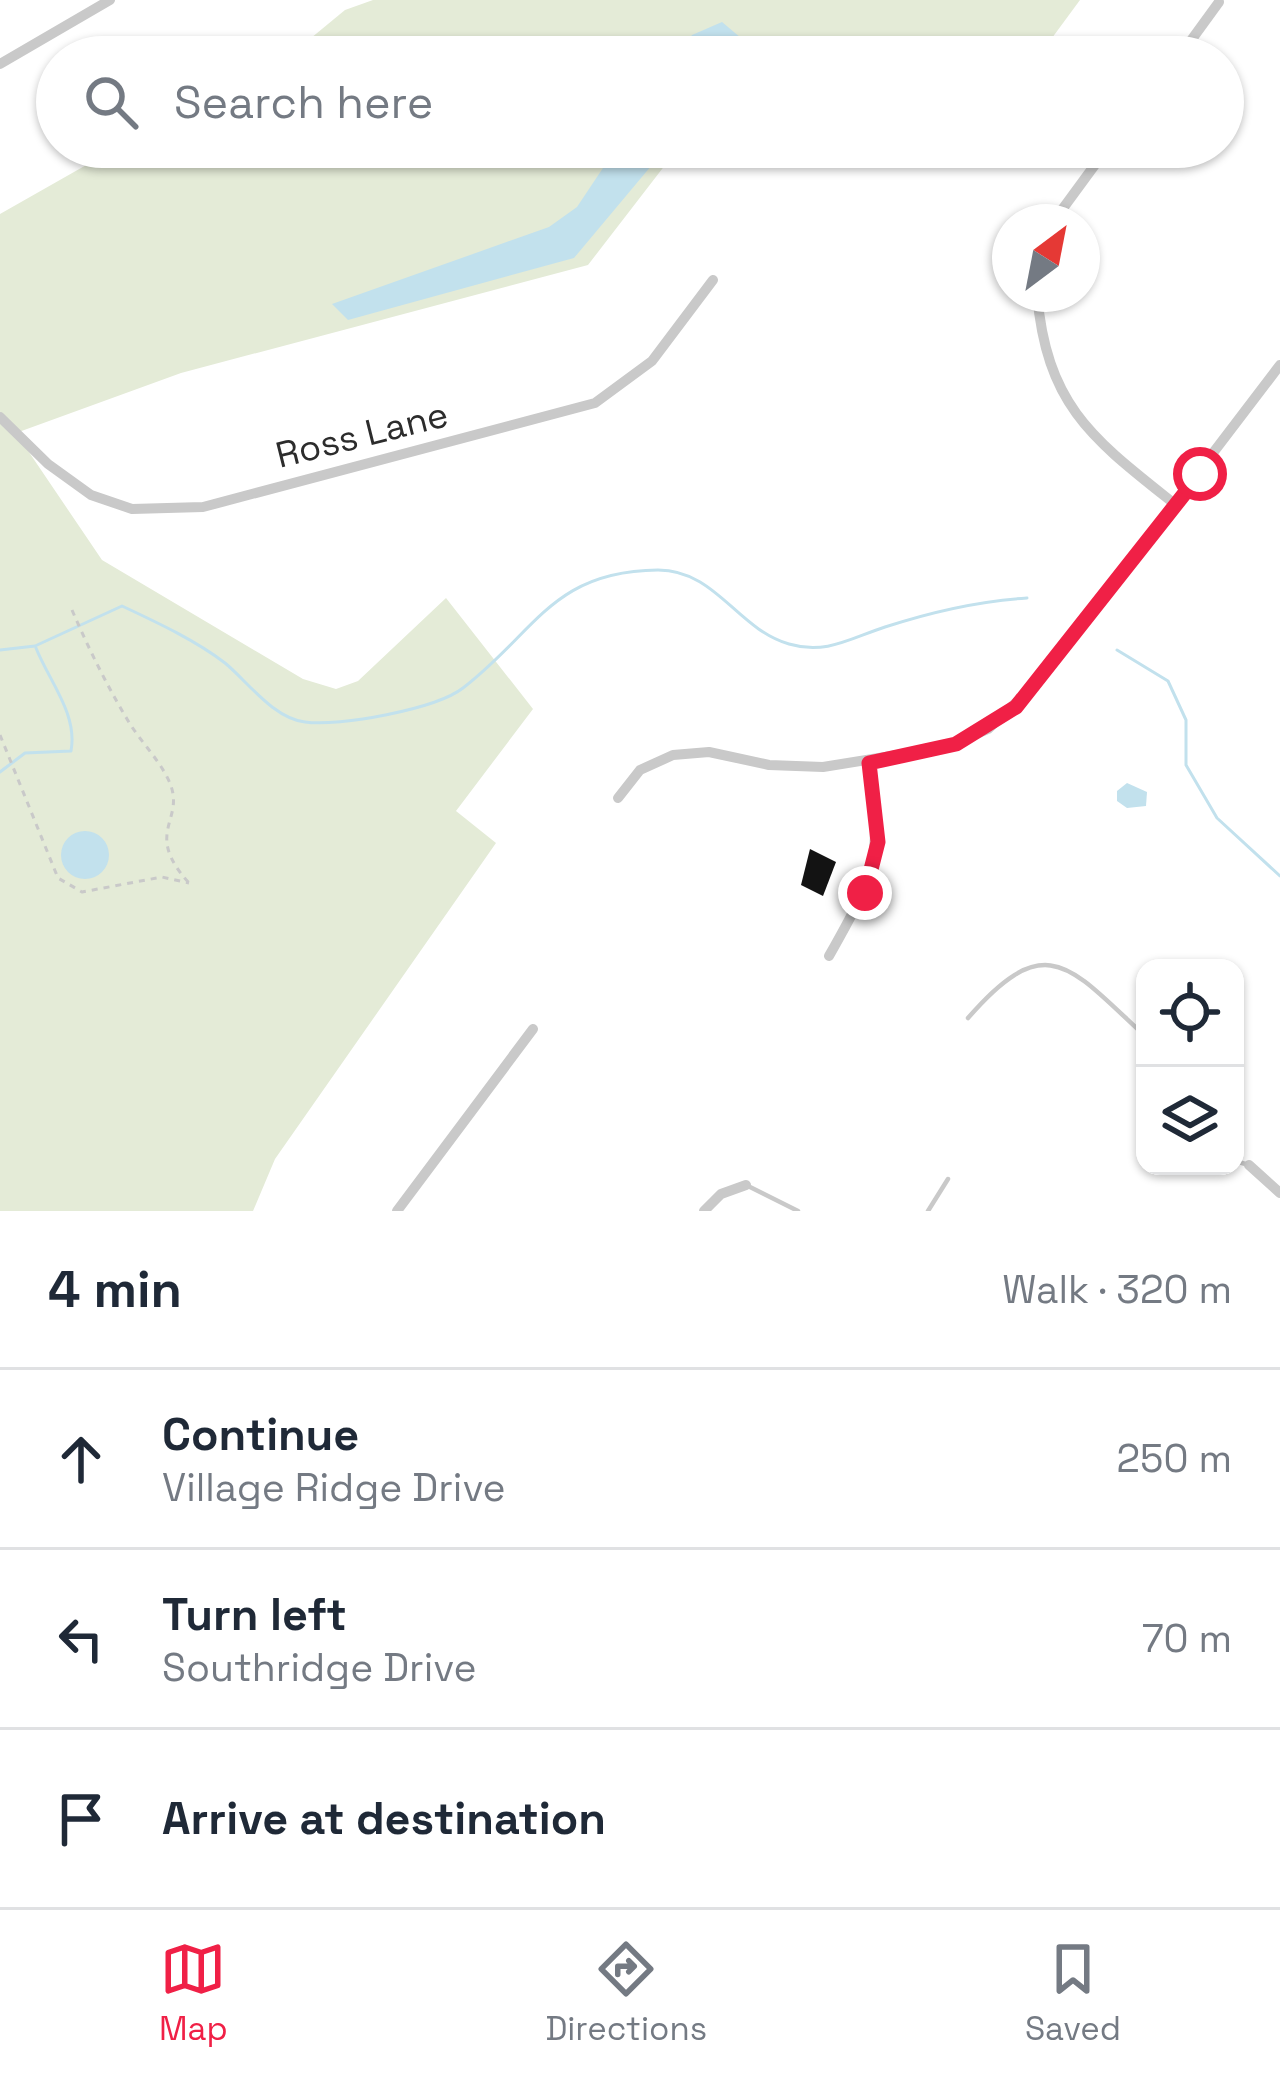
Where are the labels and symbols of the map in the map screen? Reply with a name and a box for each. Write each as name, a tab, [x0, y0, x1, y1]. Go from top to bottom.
north arrow	[992, 204, 1100, 312]
street label: Ross Lane	[271, 391, 453, 479]
route start	[1173, 447, 1227, 501]
route end	[838, 866, 892, 920]

